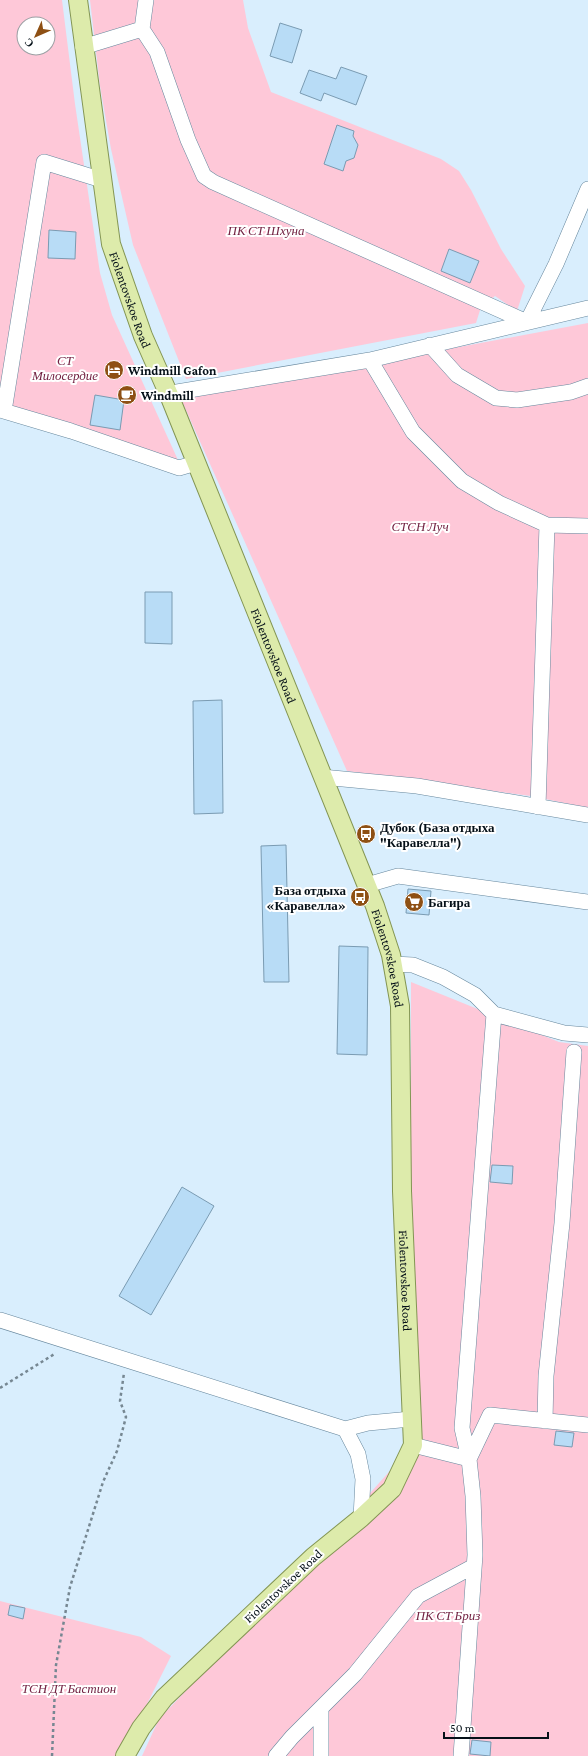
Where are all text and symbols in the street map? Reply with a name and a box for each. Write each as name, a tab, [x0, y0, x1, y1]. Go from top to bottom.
north arrow	[16, 16, 56, 56]
text: С	[22, 36, 36, 50]
park label: ПК СТ Шхуна	[227, 223, 305, 238]
street label: Fiolentovskoe Road	[107, 249, 155, 350]
park label: СТ Милосердие	[31, 353, 98, 383]
hotel icon: Windmill Gafon	[103, 359, 125, 381]
place label: Windmill Gafon	[127, 363, 217, 378]
cafe icon: Windmill	[116, 384, 138, 406]
place label: Windmill	[140, 388, 194, 403]
park label: СТСН Луч	[391, 519, 449, 534]
street label: Fiolentovskoe Road	[248, 606, 300, 705]
place label: Дубок (База отдыха "Каравелла")	[380, 820, 495, 851]
bus stop icon: Дубок (База отдыха "Каравелла")	[355, 823, 377, 845]
place label: База отдыха «Каравелла»	[266, 883, 346, 913]
bus stop icon: База отдыха «Каравелла»	[349, 886, 371, 908]
supermarket icon: Багира	[403, 891, 425, 913]
place label: Багира	[428, 895, 471, 910]
street label: Fiolentovskoe Road	[369, 907, 408, 1009]
street label: Fiolentovskoe Road	[396, 1230, 416, 1331]
street label: Fiolentovskoe Road	[241, 1546, 325, 1626]
park label: ПК СТ Бриз	[415, 1608, 480, 1623]
park label: ТСН ДТ Бастион	[22, 1681, 116, 1696]
scale bar	[444, 1714, 548, 1740]
text: 50 m	[450, 1721, 475, 1735]

